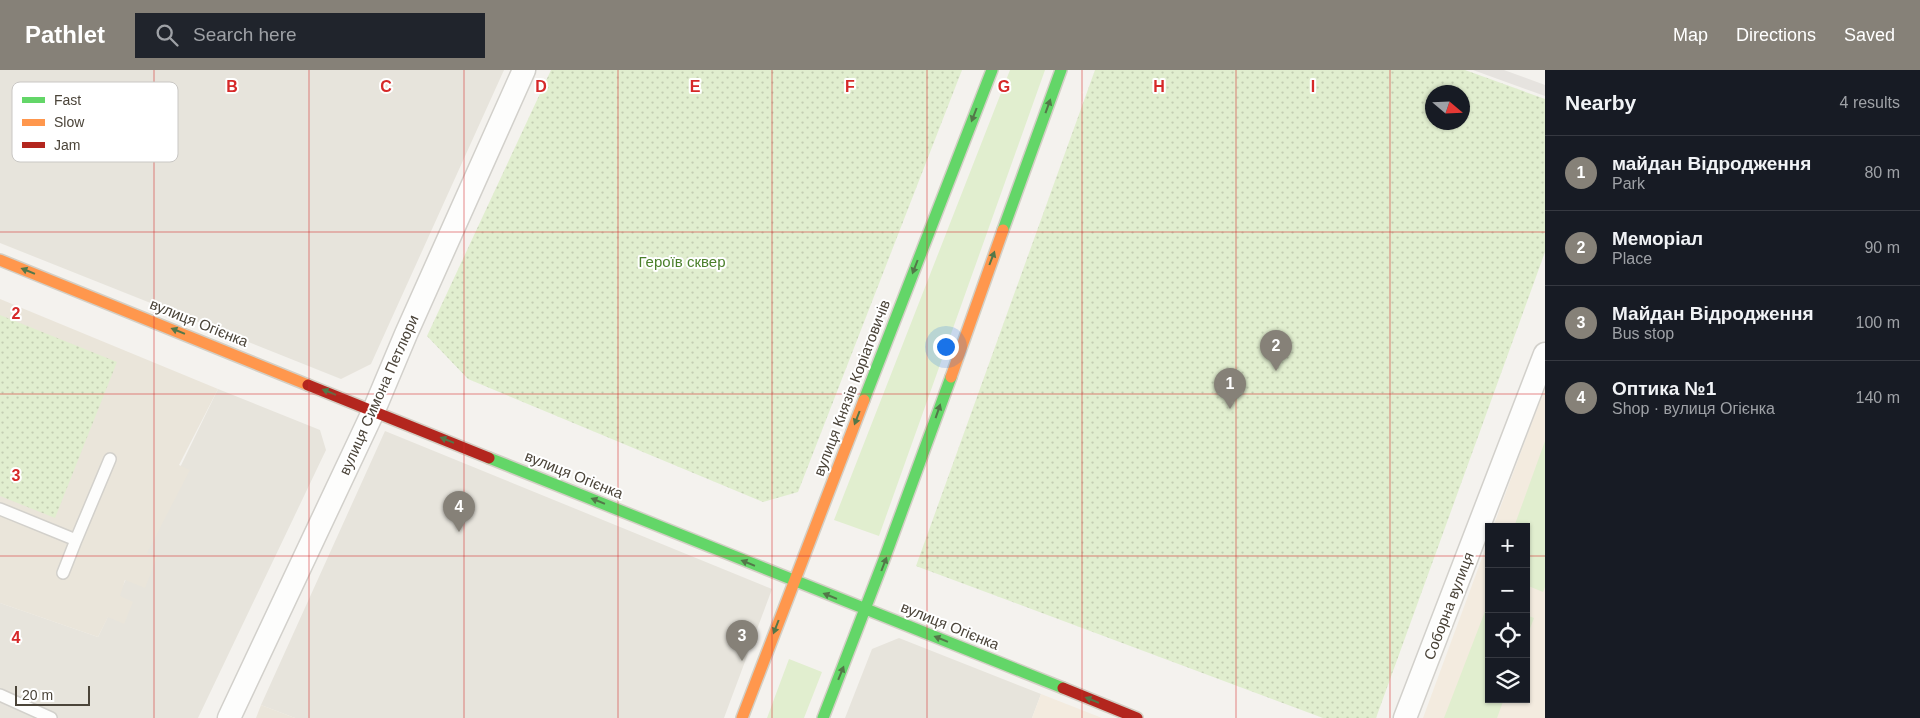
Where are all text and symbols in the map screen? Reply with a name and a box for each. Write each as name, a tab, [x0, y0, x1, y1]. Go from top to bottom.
search box	[135, 13, 485, 58]
text: Pathlet	[25, 21, 105, 48]
icon: search	[153, 21, 181, 49]
text: Search here	[193, 24, 297, 45]
text: Map	[1673, 25, 1708, 45]
text: Directions	[1736, 25, 1816, 45]
text: Saved	[1844, 25, 1895, 45]
text: B	[226, 78, 238, 95]
text: C	[380, 78, 392, 95]
text: D	[535, 78, 547, 95]
text: E	[690, 78, 701, 95]
text: F	[845, 78, 855, 95]
text: G	[998, 78, 1010, 95]
text: H	[1153, 78, 1165, 95]
text: I	[1311, 78, 1315, 95]
legend	[12, 82, 178, 162]
north arrow	[1425, 85, 1470, 130]
text: Nearby	[1565, 91, 1636, 114]
text: Fast	[54, 92, 81, 108]
text: 4 results	[1840, 94, 1900, 111]
one-way arrow	[1045, 98, 1052, 113]
one-way arrow	[970, 108, 977, 123]
text: Slow	[54, 114, 85, 130]
text: Jam	[54, 137, 80, 153]
text: майдан Відродження	[1612, 153, 1811, 174]
text: 1	[1577, 164, 1585, 181]
text: 80 m	[1864, 164, 1900, 181]
text: Park	[1612, 175, 1645, 192]
text: Меморіал	[1612, 228, 1703, 249]
text: 2	[1577, 239, 1585, 256]
text: 90 m	[1864, 239, 1900, 256]
one-way arrow	[988, 250, 996, 265]
text: Place	[1612, 250, 1652, 267]
park label: Героїв сквер	[639, 253, 726, 270]
one-way arrow	[911, 260, 919, 275]
one-way arrow	[20, 266, 35, 274]
street label: вулиця Огієнка	[148, 295, 251, 350]
street label: вулиця Князів Коріатовичів	[810, 297, 893, 478]
text: Майдан Відродження	[1612, 303, 1814, 324]
text: 2	[12, 305, 21, 322]
street label: вулиця Симона Петлюри	[336, 312, 422, 477]
text: 3	[1577, 314, 1585, 331]
text: 100 m	[1856, 314, 1900, 331]
text: Bus stop	[1612, 325, 1674, 342]
one-way arrow	[171, 327, 185, 335]
pin: 2	[1260, 330, 1292, 371]
your location	[933, 334, 959, 360]
pin: 1	[1214, 368, 1246, 409]
text: Оптика №1	[1612, 378, 1716, 399]
one-way arrow	[321, 388, 336, 396]
text: 4	[1577, 389, 1585, 406]
text: 140 m	[1856, 389, 1900, 406]
text: Shop · вулиця Огієнка	[1612, 400, 1775, 417]
one-way arrow	[934, 403, 942, 418]
one-way arrow	[852, 411, 860, 426]
one-way arrow	[440, 436, 455, 443]
street label: вулиця Огієнка	[523, 447, 626, 502]
text: 3	[12, 467, 21, 484]
pin: 4	[443, 491, 475, 532]
one-way arrow	[591, 497, 605, 505]
map controls	[1485, 523, 1530, 703]
button: +	[1485, 523, 1530, 568]
street label: Соборна вулиця	[1420, 550, 1477, 662]
one-way arrow	[880, 557, 888, 572]
one-way arrow	[741, 558, 756, 566]
button: −	[1485, 568, 1530, 613]
one-way arrow	[823, 591, 837, 599]
street label: вулиця Огієнка	[899, 598, 1002, 653]
button: locate	[1485, 613, 1530, 658]
pin: 3	[726, 620, 758, 661]
one-way arrow	[772, 620, 780, 634]
text: 4	[12, 629, 21, 646]
one-way arrow	[934, 635, 949, 642]
button: layers	[1485, 658, 1530, 703]
one-way arrow	[837, 665, 845, 680]
scale bar	[15, 683, 90, 706]
text: 20 m	[22, 687, 53, 703]
one-way arrow	[1084, 696, 1099, 704]

